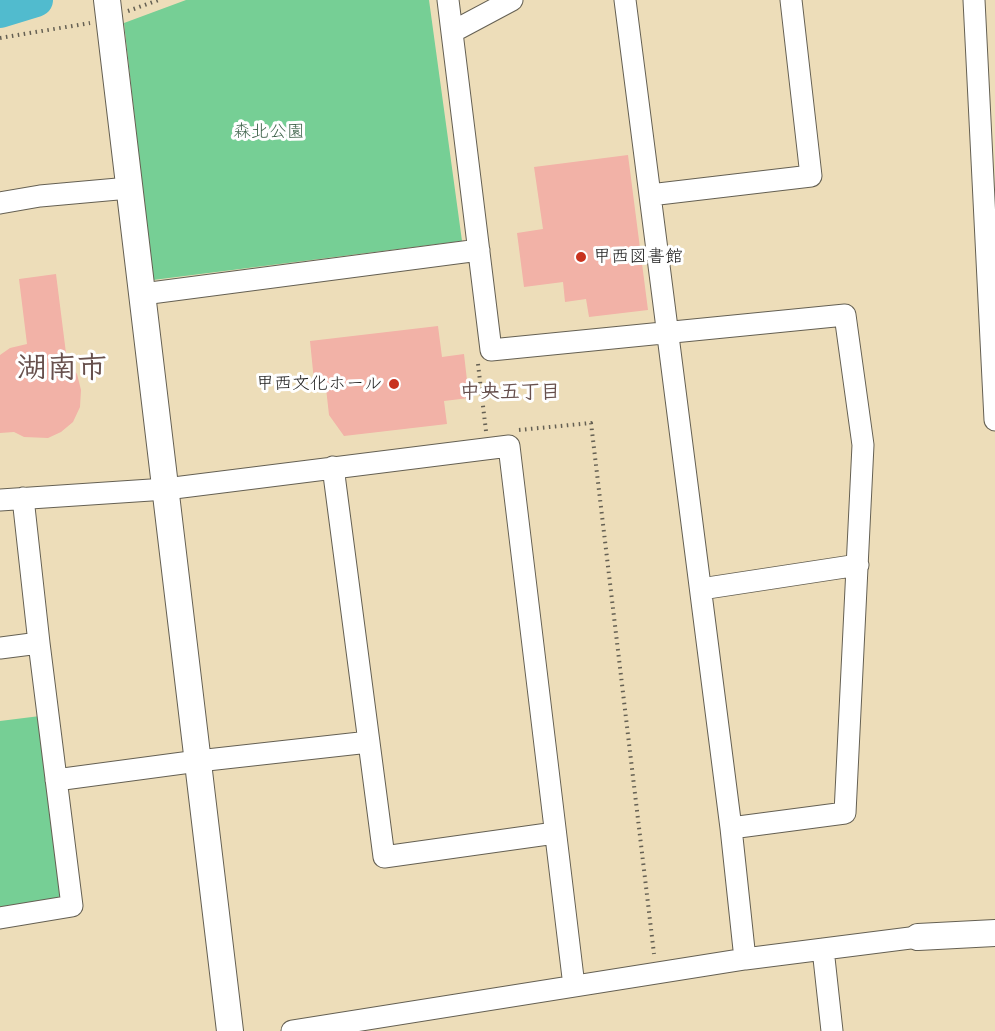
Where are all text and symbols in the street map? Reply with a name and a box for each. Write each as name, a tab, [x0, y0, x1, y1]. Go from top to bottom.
park label: 森北公園	[233, 121, 305, 143]
place label: 甲西図書館	[593, 246, 683, 268]
marker: 甲西図書館	[574, 250, 588, 264]
district label: 湖南市	[17, 351, 107, 387]
place label: 甲西文化ホール	[256, 373, 382, 395]
marker: 甲西文化ホール	[387, 377, 401, 391]
district label: 中央五丁目	[460, 381, 560, 405]

